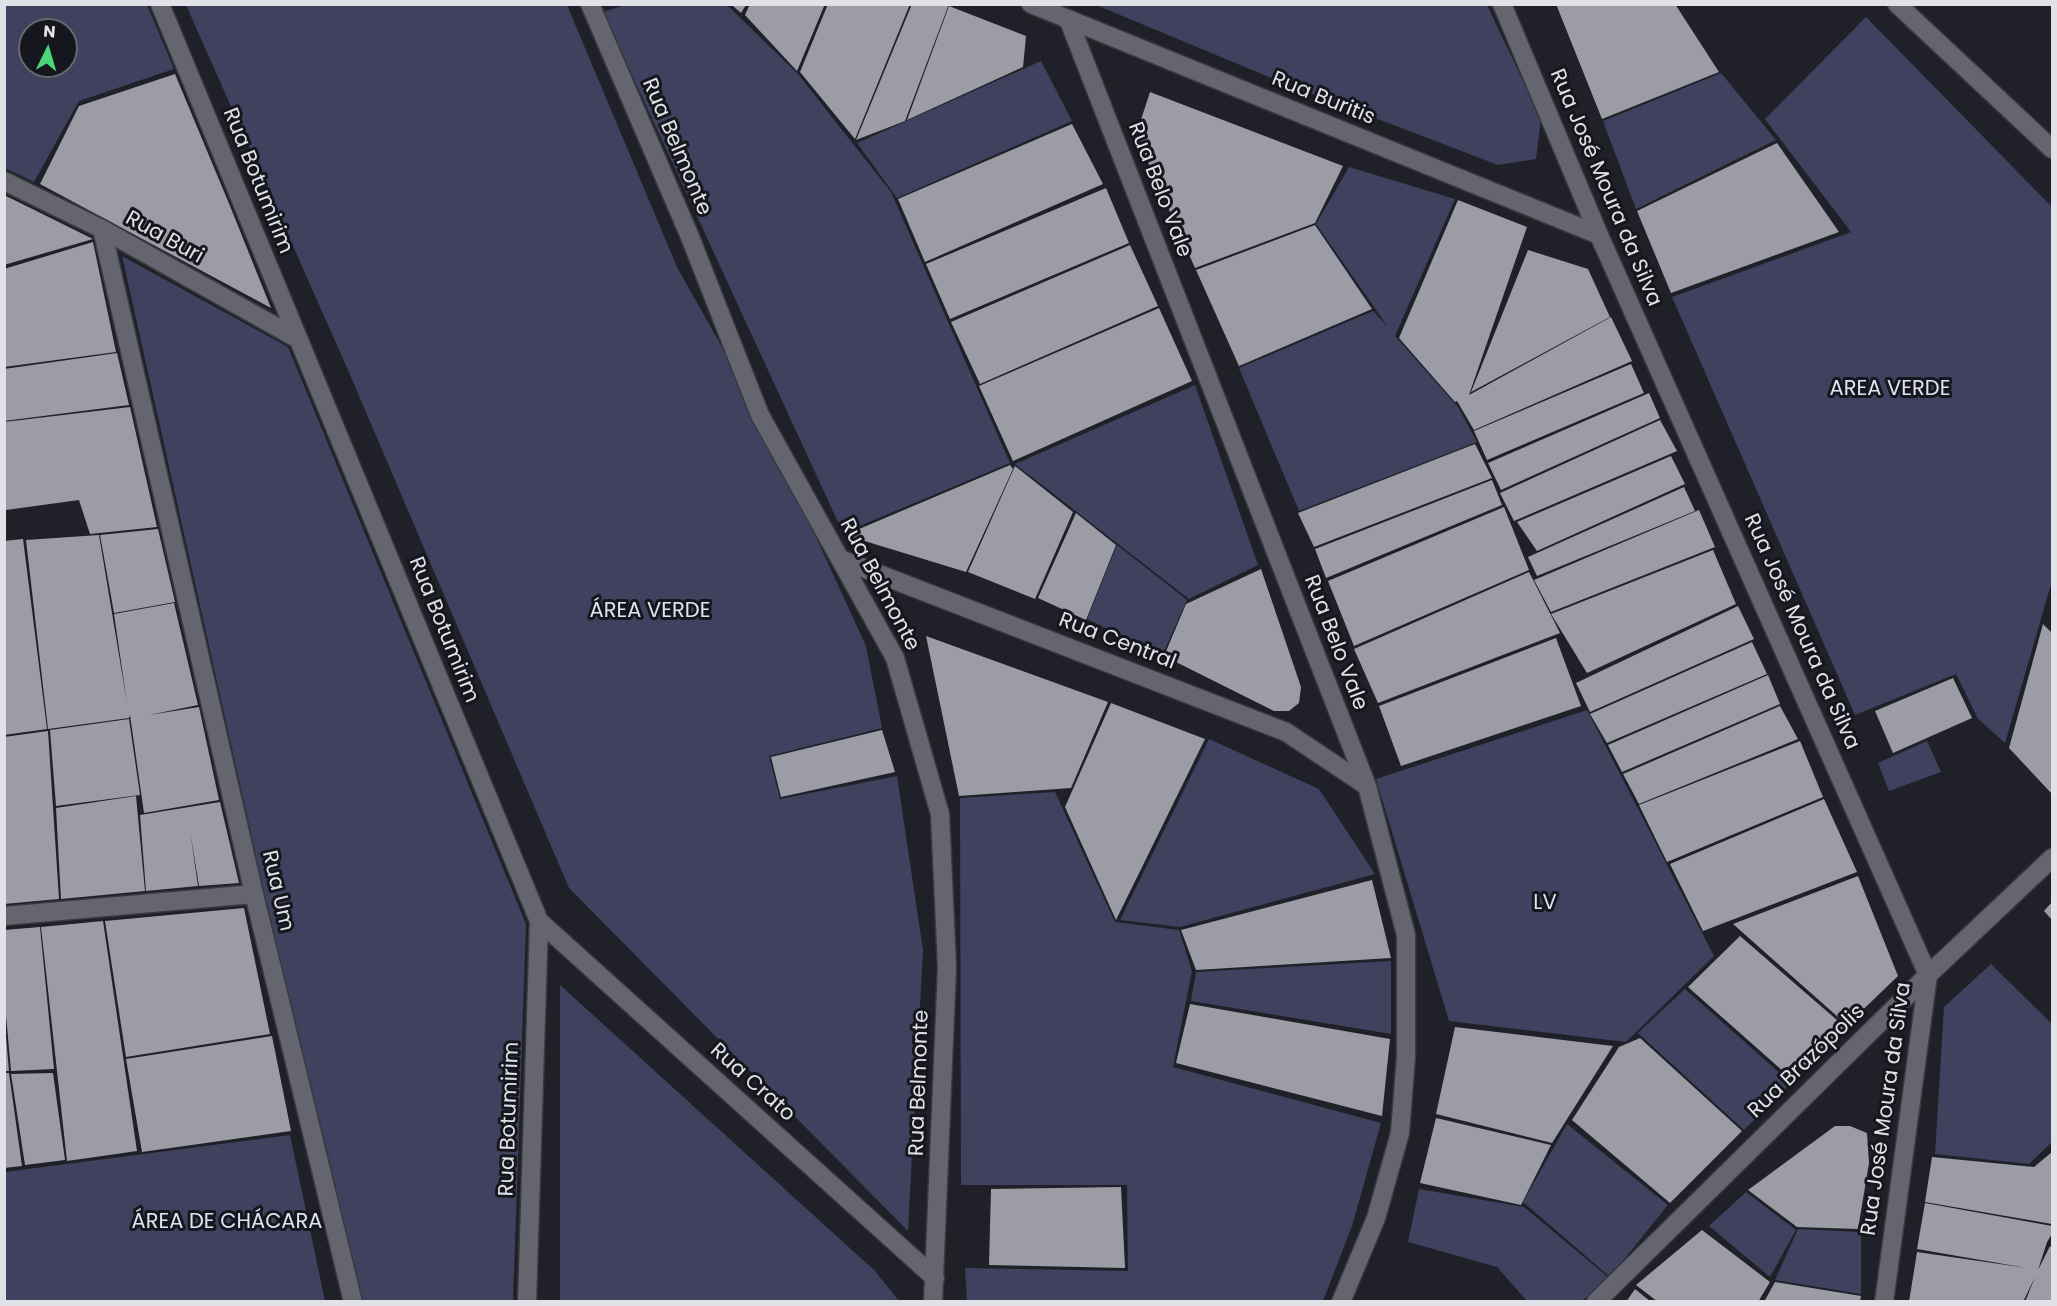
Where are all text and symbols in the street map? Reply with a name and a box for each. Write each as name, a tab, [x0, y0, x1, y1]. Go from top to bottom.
north arrow	[18, 18, 78, 78]
text: N	[42, 20, 56, 44]
street label: Rua José Moura da Silva	[1544, 66, 1666, 310]
street label: Rua Buritis	[1268, 67, 1378, 131]
street label: Rua Belmonte	[636, 75, 716, 219]
street label: Rua Botumirim	[216, 105, 298, 257]
street label: Rua Belo Vale	[1122, 119, 1196, 261]
street label: Rua Buri	[121, 206, 207, 270]
park label: AREA VERDE	[1830, 377, 1950, 403]
street label: Rua José Moura da Silva	[1738, 510, 1864, 754]
street label: Rua Belmonte	[834, 515, 924, 655]
street label: Rua Botumirim	[402, 554, 484, 706]
street label: Rua Belo Vale	[1298, 572, 1372, 714]
park label: ÁREA VERDE	[590, 599, 710, 625]
street label: Rua Central	[1055, 608, 1179, 676]
street label: Rua Um	[256, 848, 298, 934]
park label: LV	[1533, 891, 1557, 917]
street label: Rua José Moura da Silva	[1857, 981, 1917, 1237]
street label: Rua Brazópolis	[1743, 1000, 1871, 1124]
street label: Rua Belmonte	[905, 1009, 935, 1157]
street label: Rua Crato	[704, 1038, 800, 1128]
street label: Rua Botumirim	[495, 1041, 525, 1197]
park label: ÁREA DE CHÁCARA	[132, 1210, 322, 1236]

